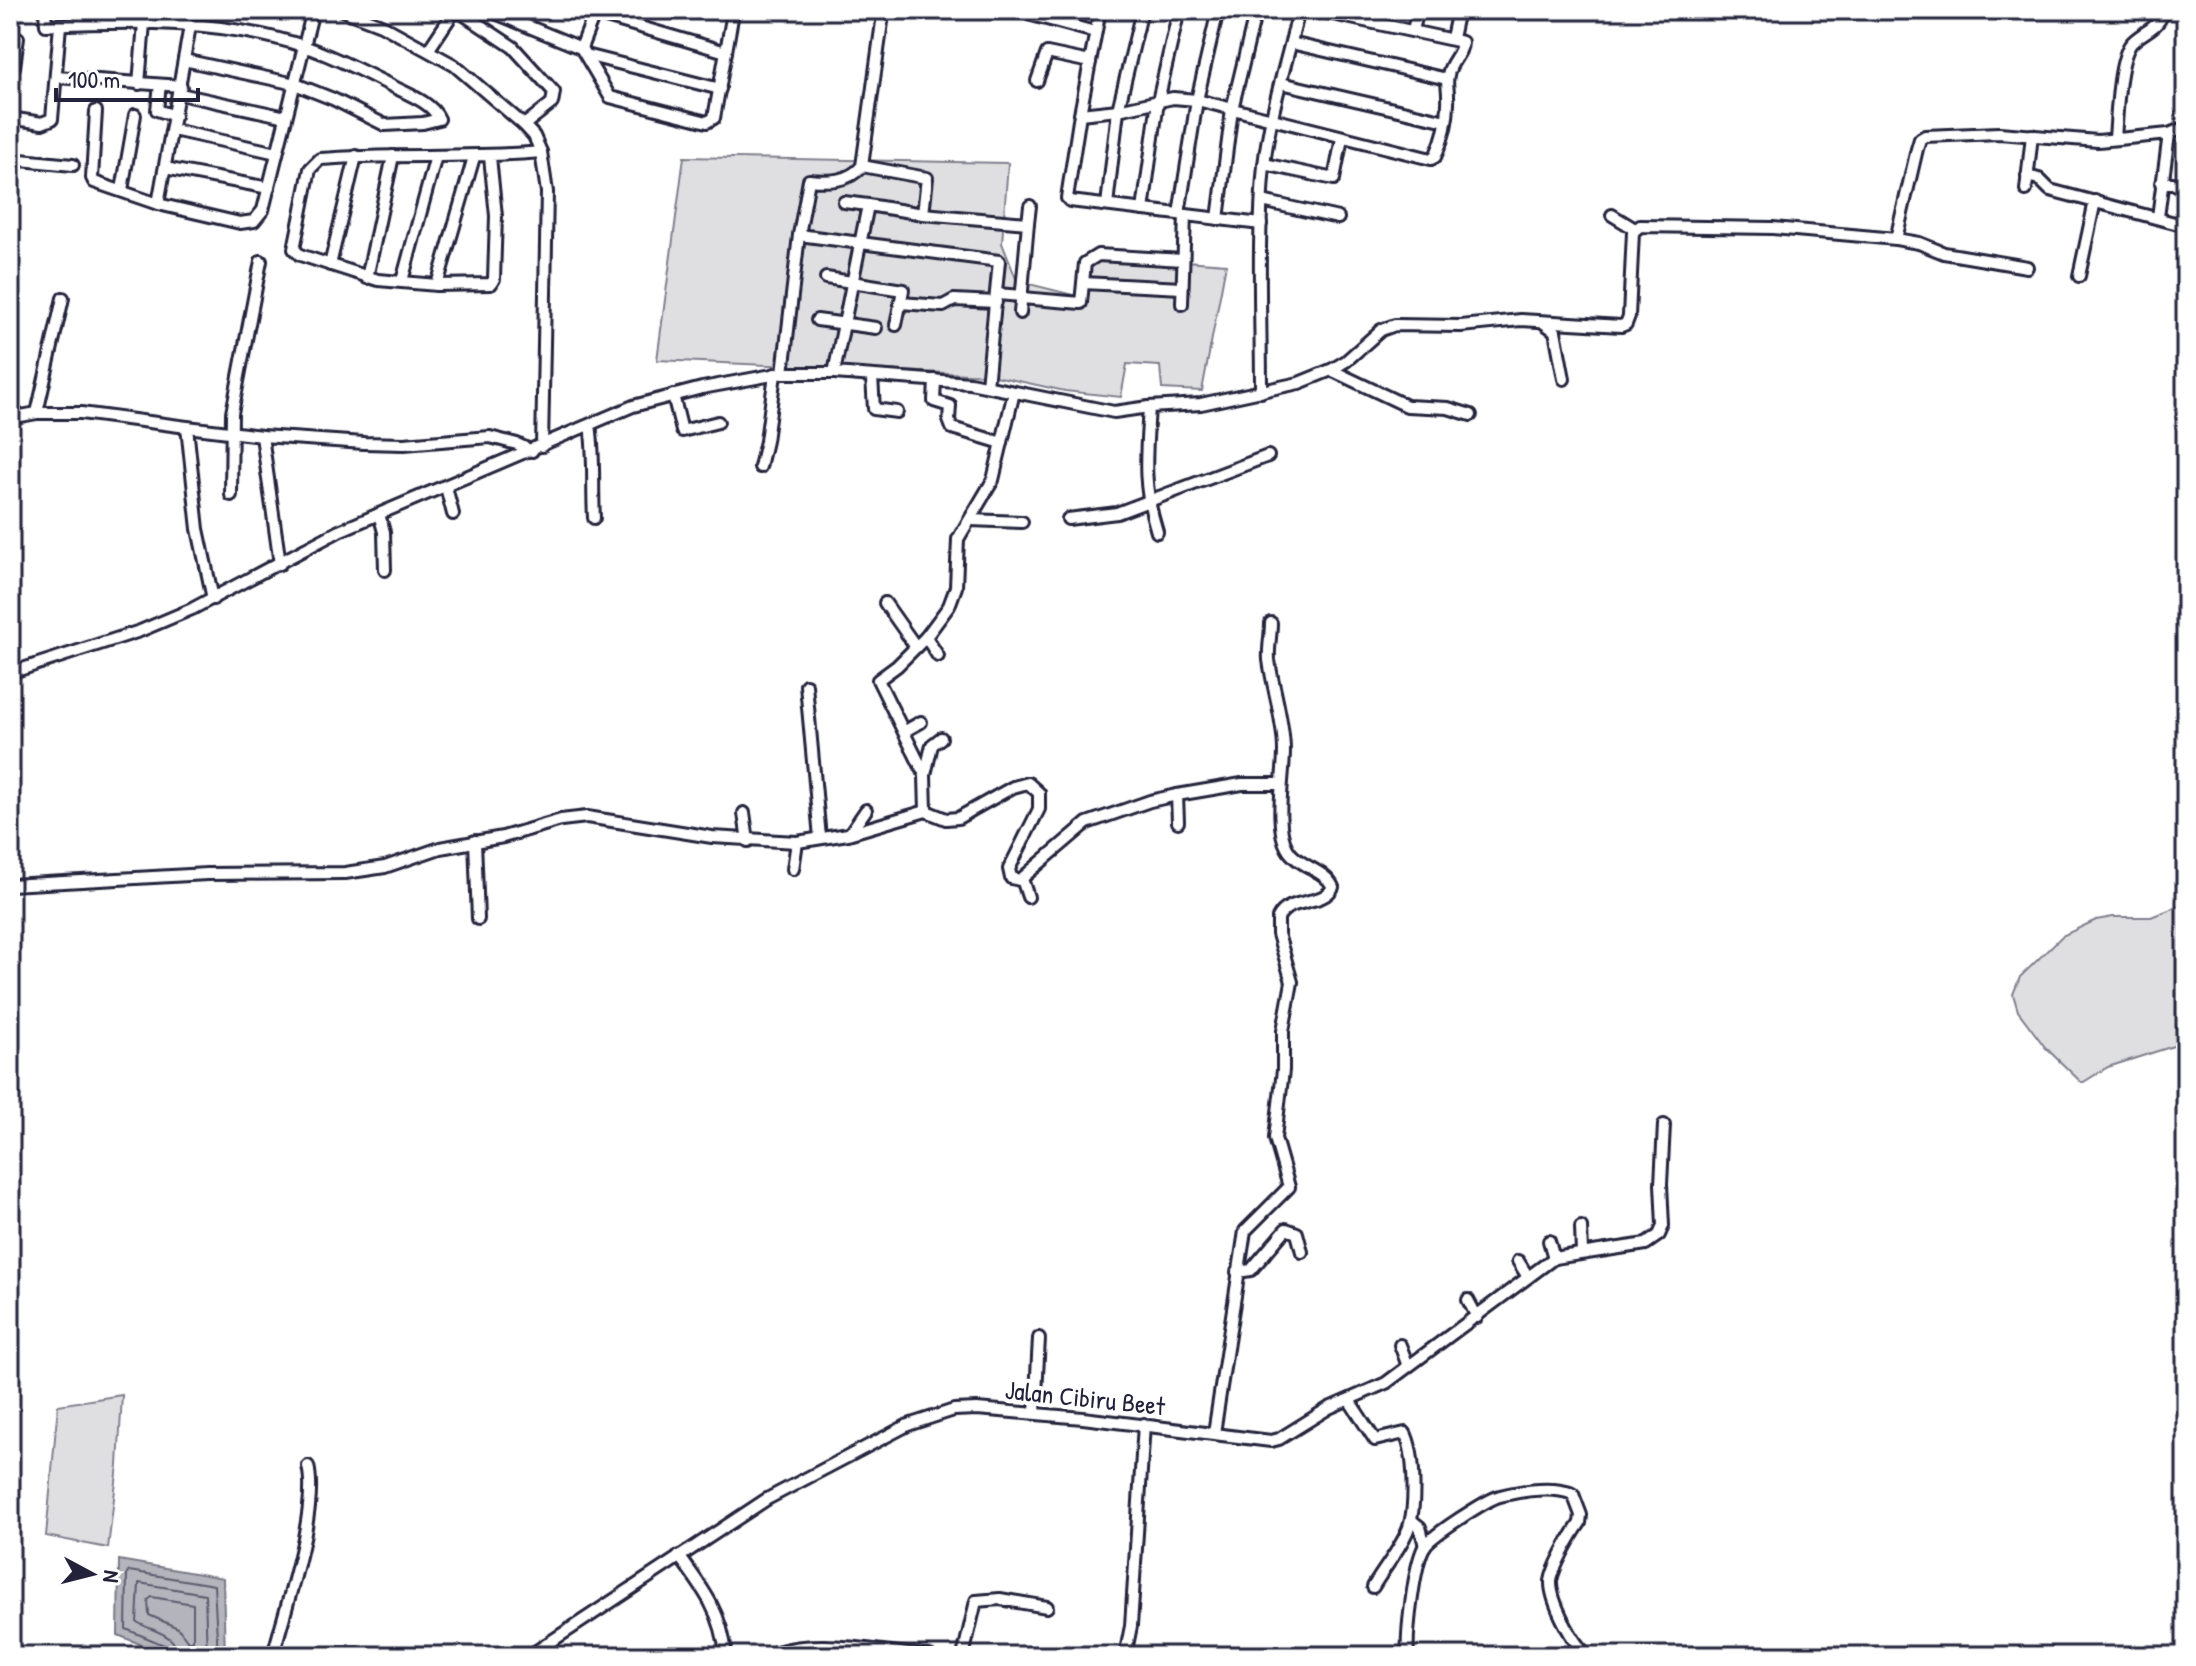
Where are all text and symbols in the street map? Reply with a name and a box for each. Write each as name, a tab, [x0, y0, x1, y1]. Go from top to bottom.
scale bar	[56, 52, 198, 102]
text: 100 m	[68, 63, 120, 95]
street label: Jalan Cibiru Beet	[1003, 1372, 1168, 1423]
north arrow	[52, 1534, 132, 1614]
text: N	[96, 1569, 127, 1584]

